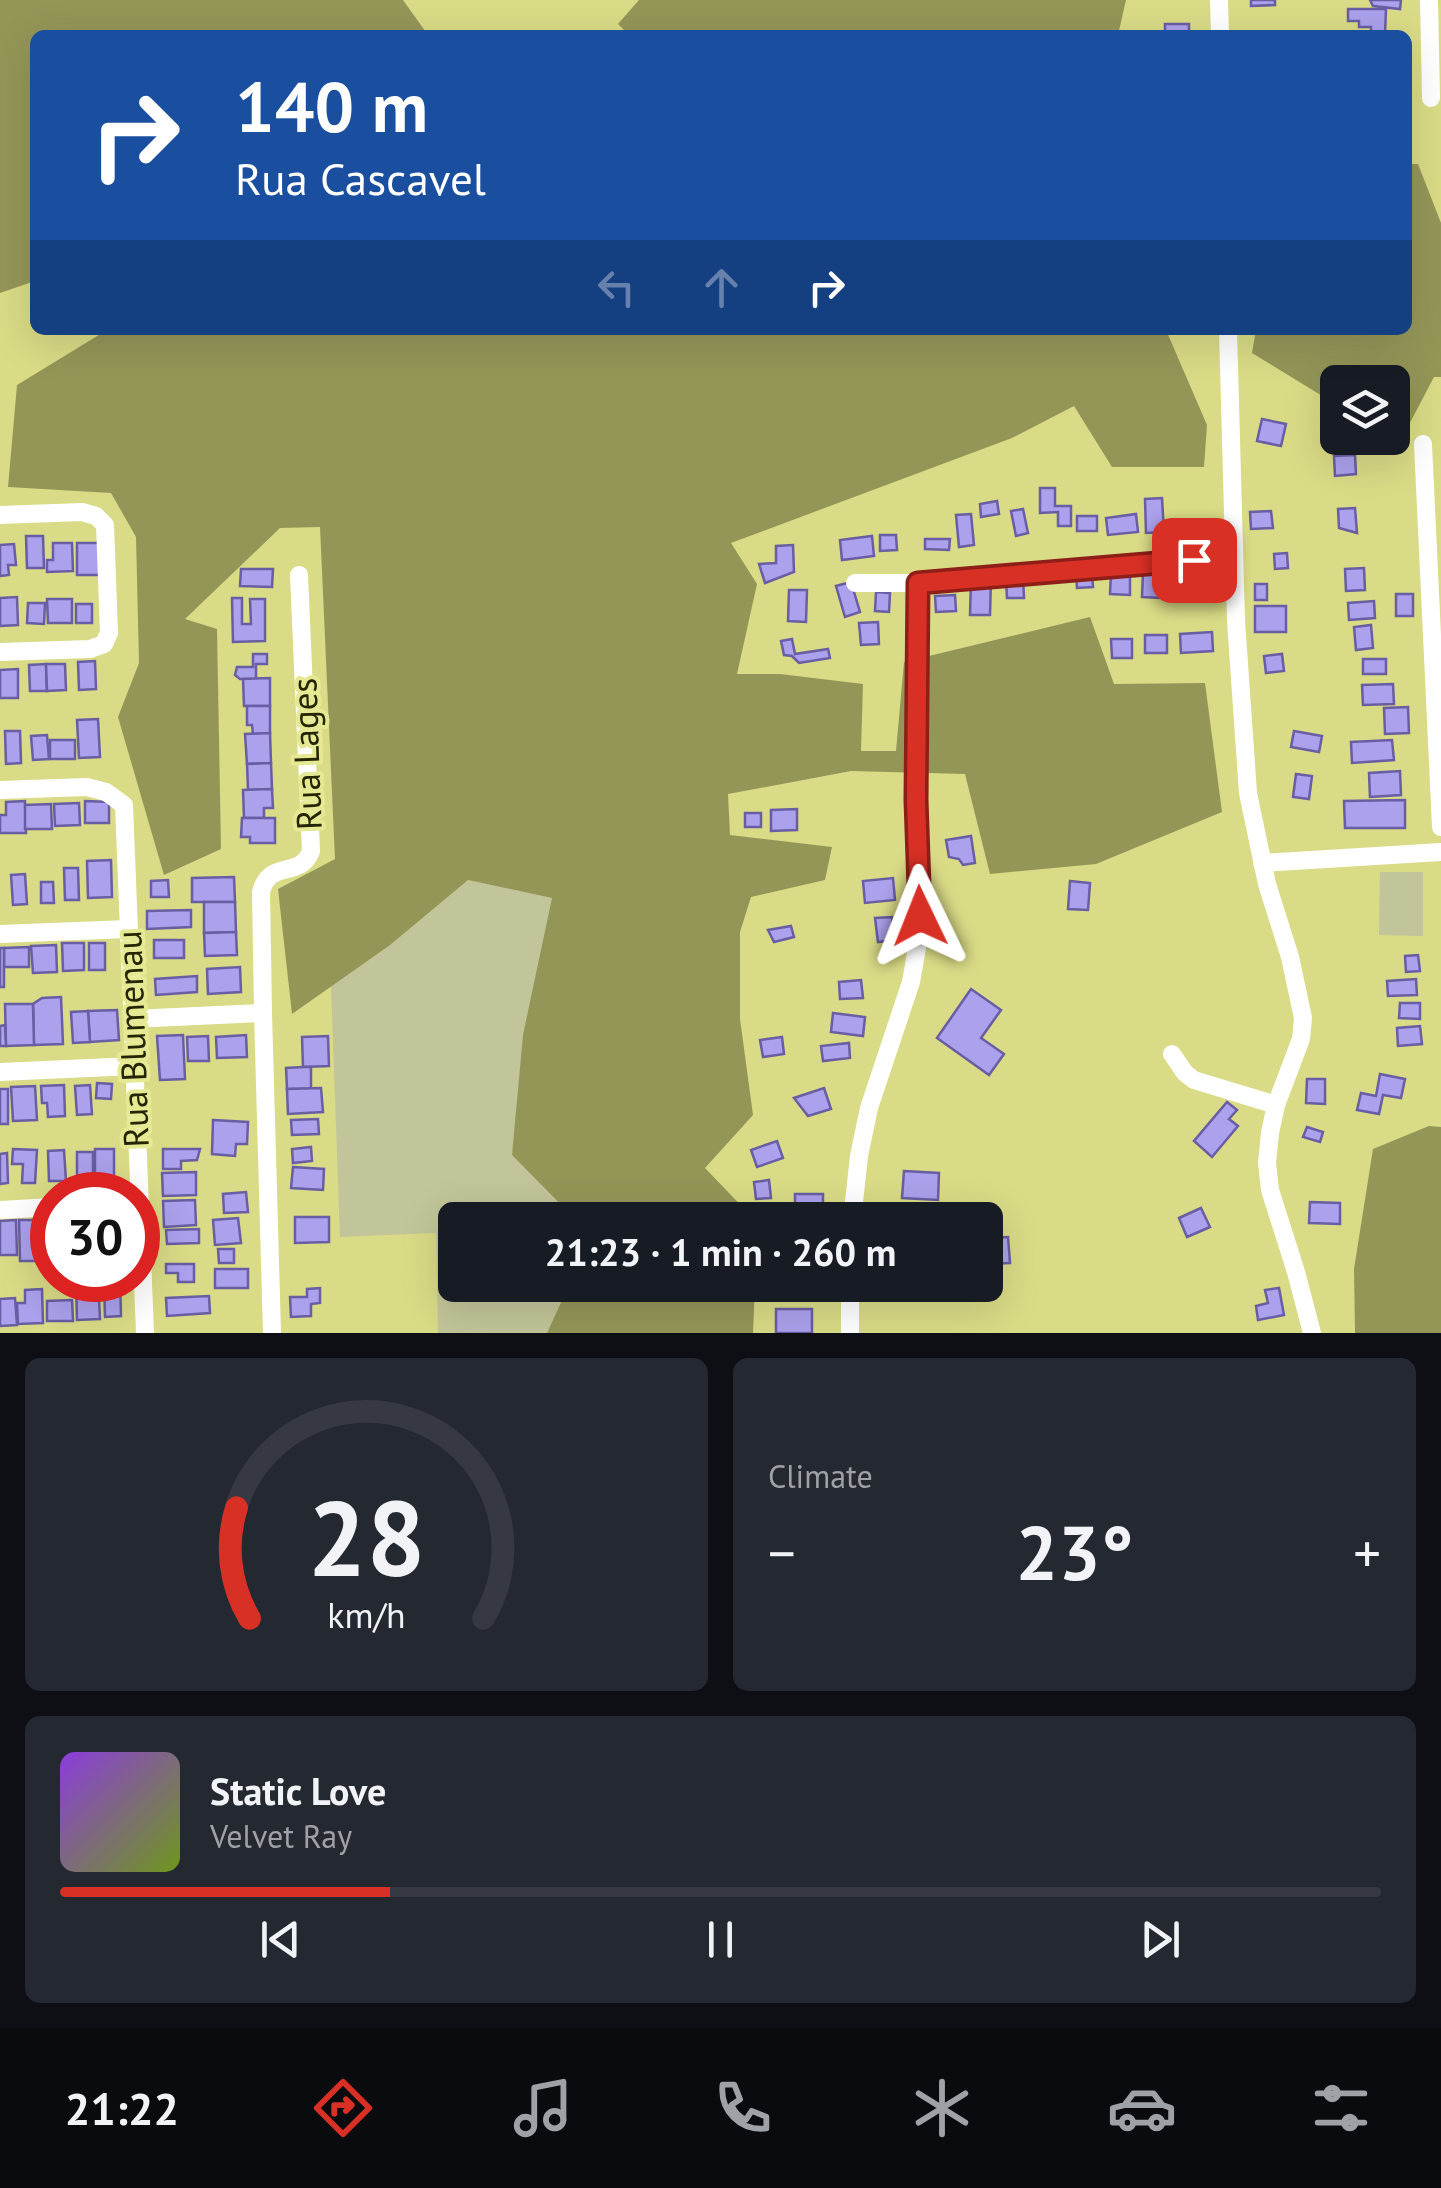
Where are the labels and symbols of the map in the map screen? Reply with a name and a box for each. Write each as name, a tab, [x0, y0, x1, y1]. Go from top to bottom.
pin	[1152, 518, 1237, 603]
street label: Rua Lages	[280, 677, 332, 831]
position arrow	[868, 864, 972, 968]
street label: Rua Blumenau	[105, 930, 159, 1148]
speed limit sign: 30	[30, 1172, 160, 1302]

